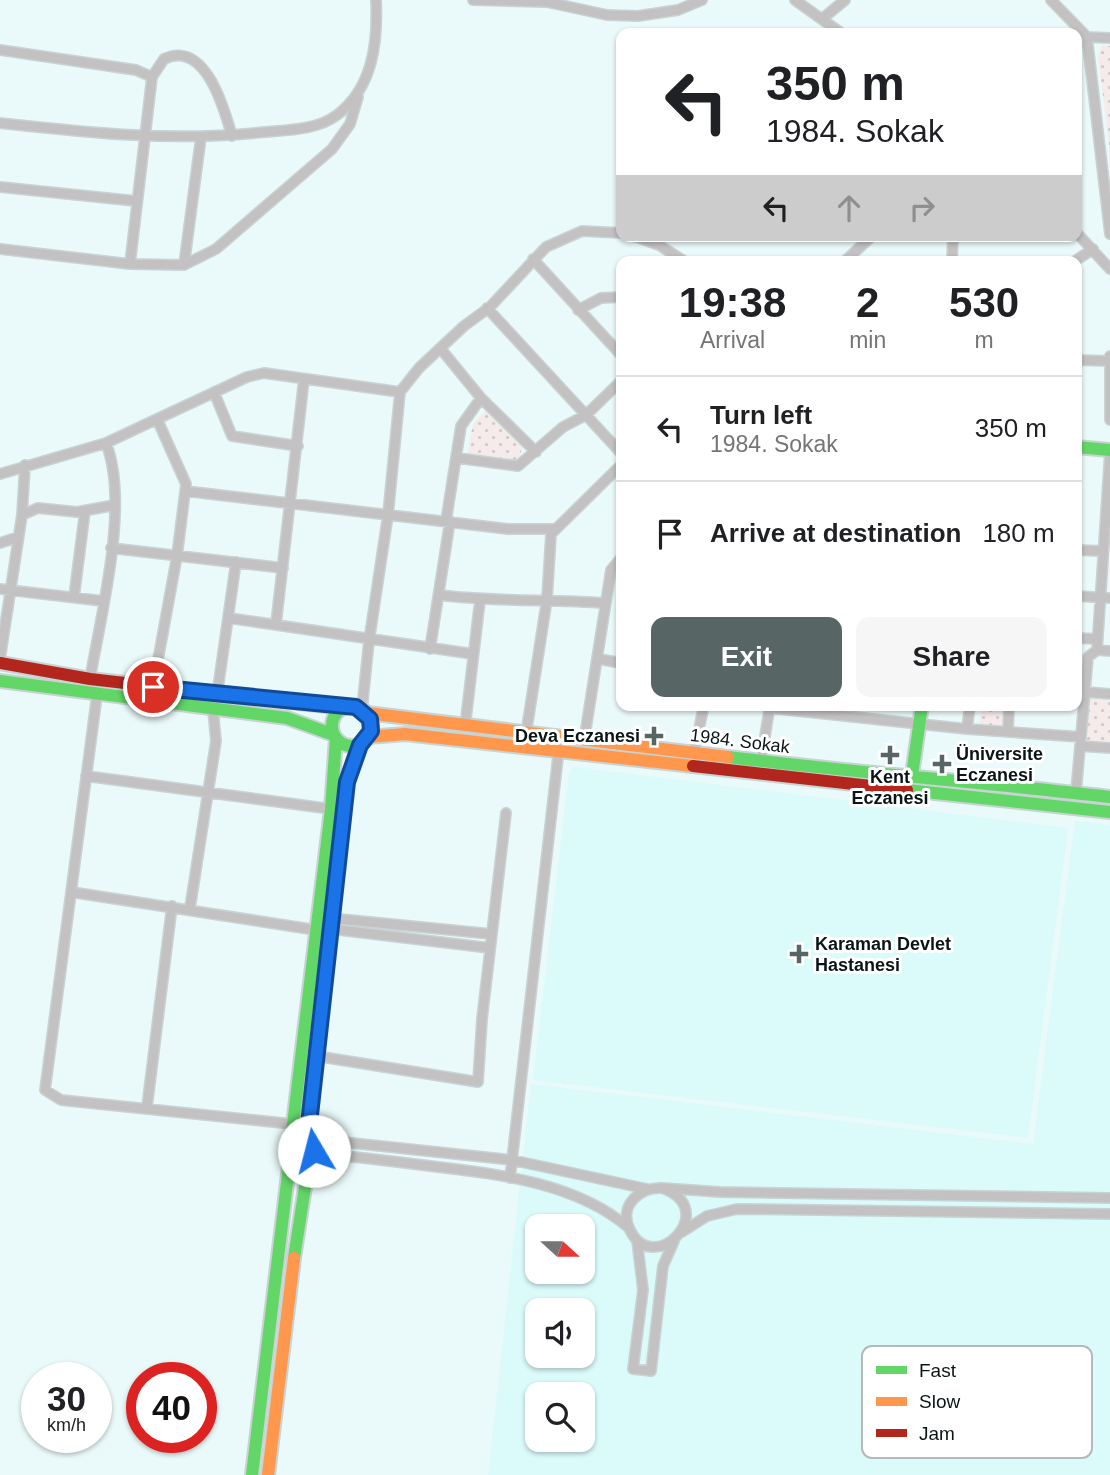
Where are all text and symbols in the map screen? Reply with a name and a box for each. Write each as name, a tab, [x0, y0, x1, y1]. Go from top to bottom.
icon: left	[651, 56, 742, 147]
text: 350 m	[766, 56, 905, 110]
text: 1984. Sokak	[766, 113, 944, 149]
icon: left	[757, 189, 795, 227]
icon: ahead	[830, 189, 868, 227]
icon: right	[903, 189, 941, 227]
text: 19:38	[679, 279, 786, 326]
text: 2	[856, 279, 879, 326]
text: 530	[949, 279, 1019, 326]
text: Arrival	[700, 327, 765, 353]
text: min	[849, 327, 886, 353]
text: m	[975, 327, 994, 353]
text: Turn left	[710, 400, 812, 430]
icon: left	[651, 410, 689, 448]
text: 350 m	[975, 413, 1047, 443]
text: 1984. Sokak	[710, 431, 838, 457]
icon: arrive	[651, 515, 689, 553]
text: Arrive at destination	[710, 518, 961, 548]
text: 180 m	[982, 518, 1055, 548]
button: Exit	[651, 617, 842, 697]
button: Share	[856, 617, 1047, 697]
pin	[123, 657, 183, 717]
icon: arrive	[134, 668, 172, 706]
street label: 1984. Sokak	[689, 725, 792, 757]
place label: Deva Eczanesi	[515, 726, 640, 746]
marker: Deva Eczanesi	[646, 728, 662, 744]
place label: Üniversite Eczanesi	[956, 744, 1043, 785]
marker: Kent Eczanesi	[882, 747, 898, 763]
marker: Üniversite Eczanesi	[934, 756, 950, 772]
place label: Kent Eczanesi	[851, 767, 929, 808]
place label: Karaman Devlet Hastanesi	[815, 934, 951, 975]
marker: Karaman Devlet Hastanesi	[789, 944, 809, 964]
position arrow	[277, 1114, 351, 1188]
north arrow	[525, 1214, 595, 1284]
map controls	[525, 1214, 595, 1452]
button: sound	[525, 1298, 595, 1368]
legend	[862, 1346, 1092, 1458]
text: Fast	[919, 1360, 957, 1381]
speed limit sign: 40	[126, 1362, 217, 1453]
text: 30	[47, 1379, 86, 1418]
button: search	[525, 1382, 595, 1452]
text: Slow	[919, 1391, 960, 1412]
text: km/h	[47, 1415, 86, 1435]
text: Jam	[919, 1423, 955, 1444]

